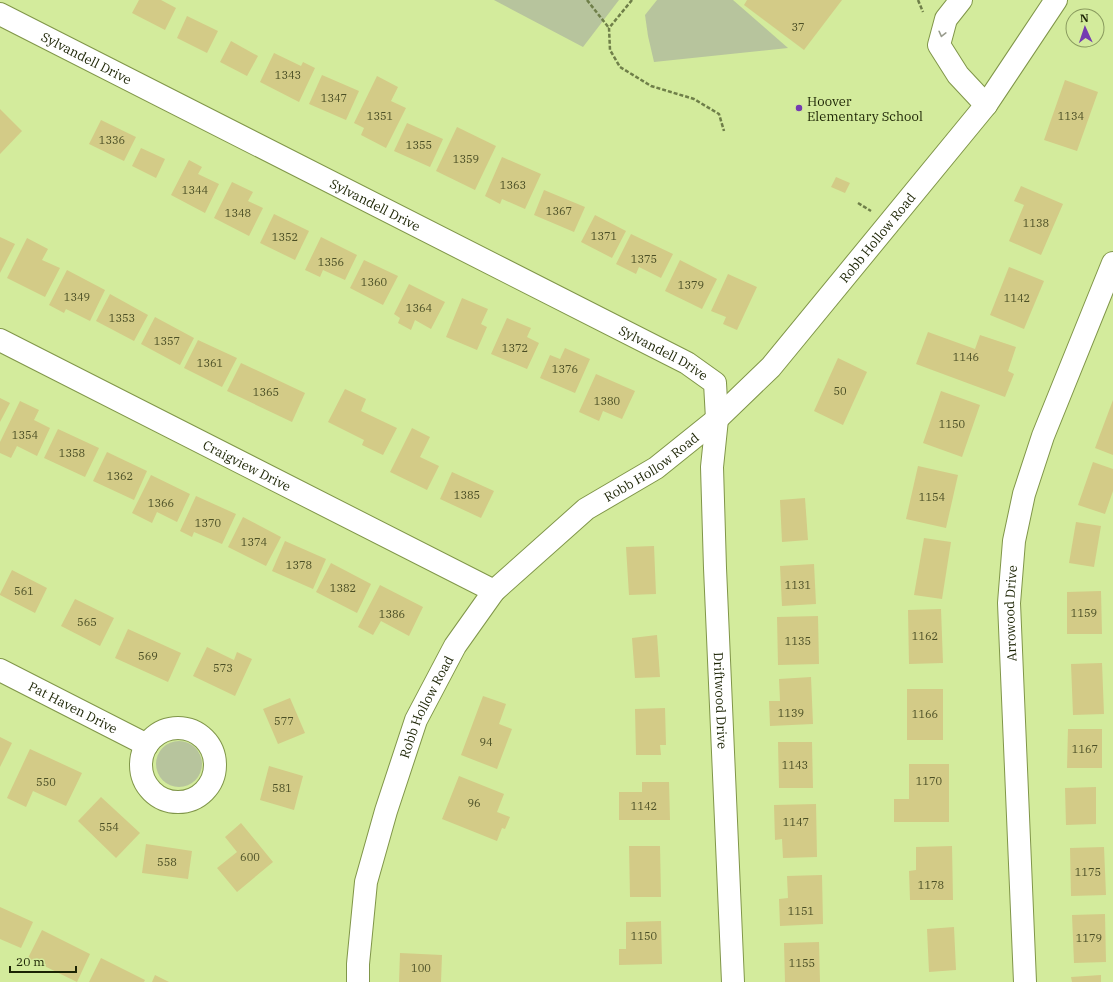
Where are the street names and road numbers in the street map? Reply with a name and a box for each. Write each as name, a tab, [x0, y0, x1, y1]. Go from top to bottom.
street label: Sylvandell Drive	[38, 28, 135, 88]
street label: Sylvandell Drive	[327, 175, 423, 235]
street label: Robb Hollow Road	[835, 189, 919, 286]
street label: Sylvandell Drive	[616, 321, 712, 384]
street label: Robb Hollow Road	[601, 429, 702, 505]
street label: Craigview Drive	[200, 436, 294, 495]
street label: Arrowood Drive	[1000, 565, 1021, 662]
street label: Driftwood Drive	[710, 652, 731, 749]
street label: Robb Hollow Road	[396, 653, 457, 760]
street label: Pat Haven Drive	[26, 678, 120, 737]

